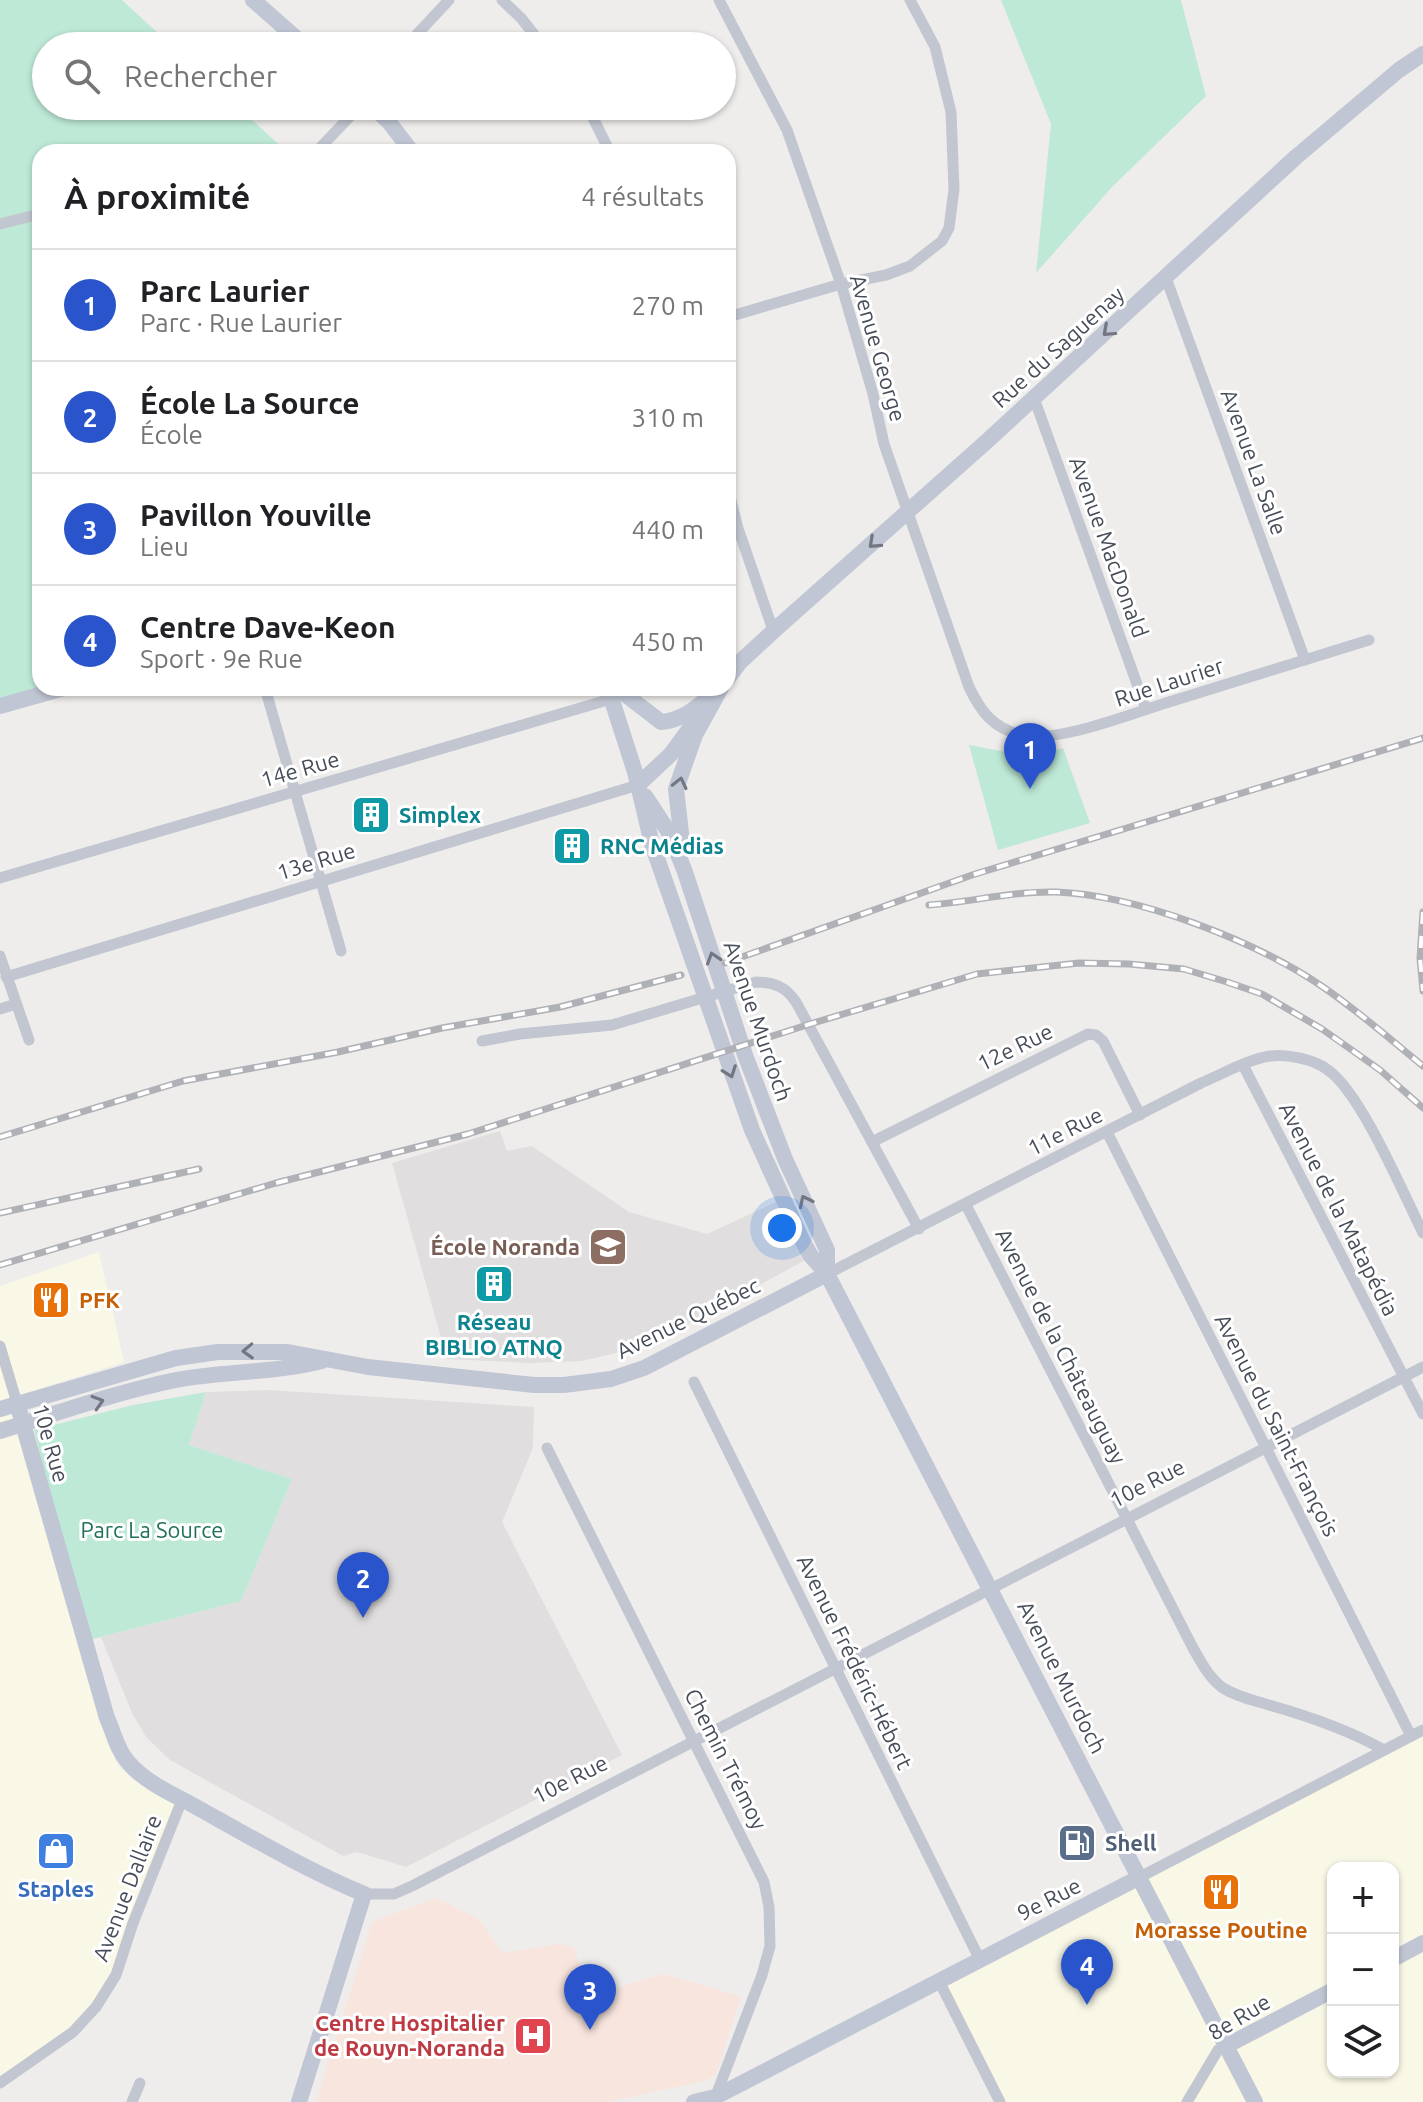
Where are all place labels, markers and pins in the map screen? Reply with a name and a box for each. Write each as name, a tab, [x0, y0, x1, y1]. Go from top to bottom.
pin: 1	[1004, 723, 1056, 789]
building icon: Simplex	[350, 794, 392, 836]
place label: Simplex	[399, 802, 481, 827]
building icon: RNC Médias	[551, 825, 593, 867]
place label: RNC Médias	[600, 833, 724, 858]
school or university icon: École Noranda	[587, 1226, 629, 1268]
place label: École Noranda	[430, 1234, 580, 1259]
building icon: Réseau BIBLIO ATNQ	[473, 1263, 515, 1305]
restaurant icon: PFK	[30, 1279, 72, 1321]
place label: PFK	[79, 1287, 120, 1312]
place label: Réseau BIBLIO ATNQ	[425, 1309, 563, 1359]
pin: 2	[337, 1552, 389, 1618]
fuel station icon: Shell	[1056, 1822, 1098, 1864]
shop icon: Staples	[35, 1830, 77, 1872]
place label: Shell	[1105, 1830, 1157, 1855]
restaurant icon: Morasse Poutine	[1200, 1871, 1242, 1913]
place label: Staples	[18, 1876, 94, 1901]
place label: Morasse Poutine	[1134, 1917, 1308, 1942]
pin: 4	[1061, 1939, 1113, 2005]
pin: 3	[564, 1964, 616, 2030]
place label: Centre Hospitalier de Rouyn-Noranda	[314, 2010, 505, 2060]
hospital icon: Centre Hospitalier de Rouyn-Noranda	[512, 2015, 554, 2057]

